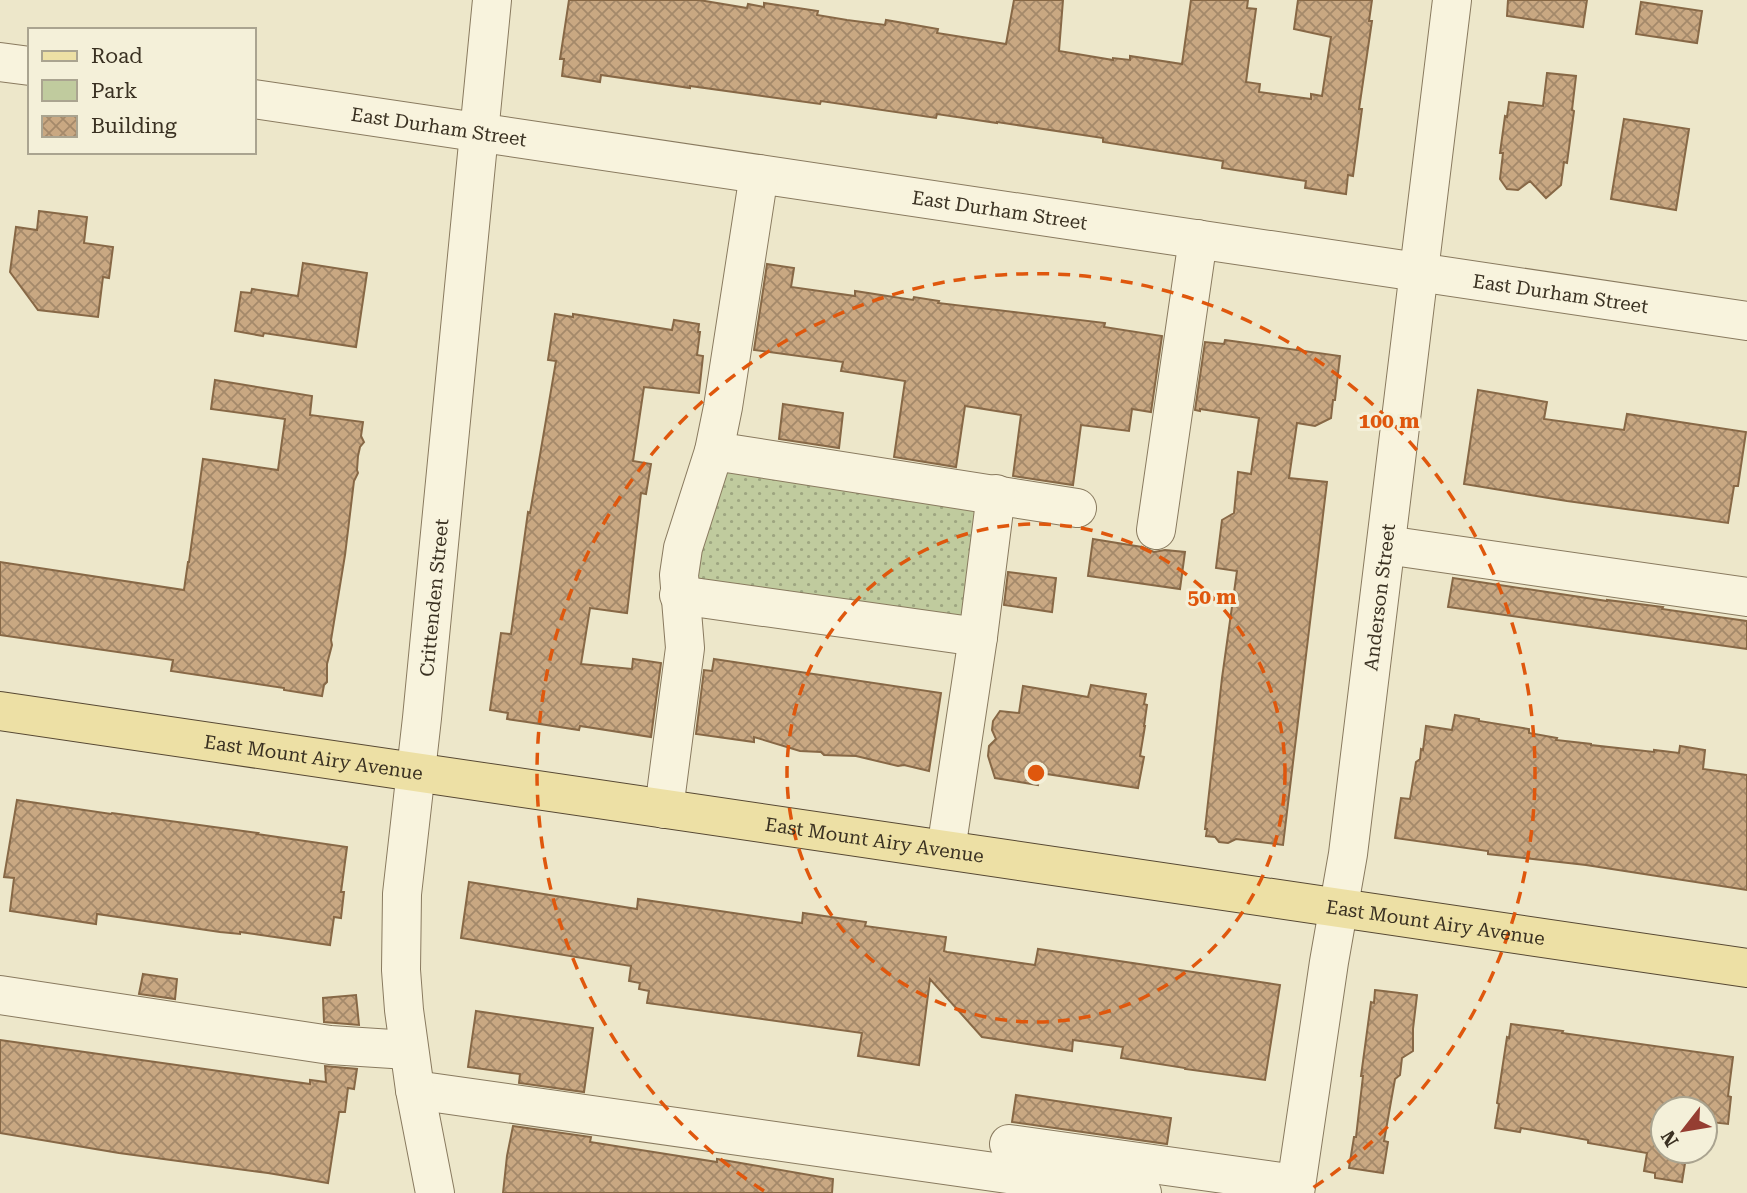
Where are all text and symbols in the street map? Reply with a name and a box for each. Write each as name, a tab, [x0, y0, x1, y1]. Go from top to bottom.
legend	[28, 28, 256, 154]
text: Road	[91, 44, 143, 68]
text: Park	[91, 79, 137, 103]
street label: East Durham Street	[350, 102, 528, 151]
text: Building	[91, 114, 177, 138]
street label: East Durham Street	[910, 185, 1089, 234]
street label: East Durham Street	[1471, 269, 1650, 318]
text: 100 m	[1359, 409, 1419, 433]
street label: Crittenden Street	[415, 517, 453, 678]
street label: Anderson Street	[1359, 522, 1400, 672]
text: 50 m	[1187, 585, 1237, 609]
street label: East Mount Airy Avenue	[203, 730, 425, 785]
centre of rings	[1024, 761, 1048, 785]
street label: East Mount Airy Avenue	[764, 812, 986, 867]
street label: East Mount Airy Avenue	[1325, 895, 1547, 950]
north arrow	[1649, 1095, 1719, 1165]
text: N	[1656, 1126, 1683, 1151]

